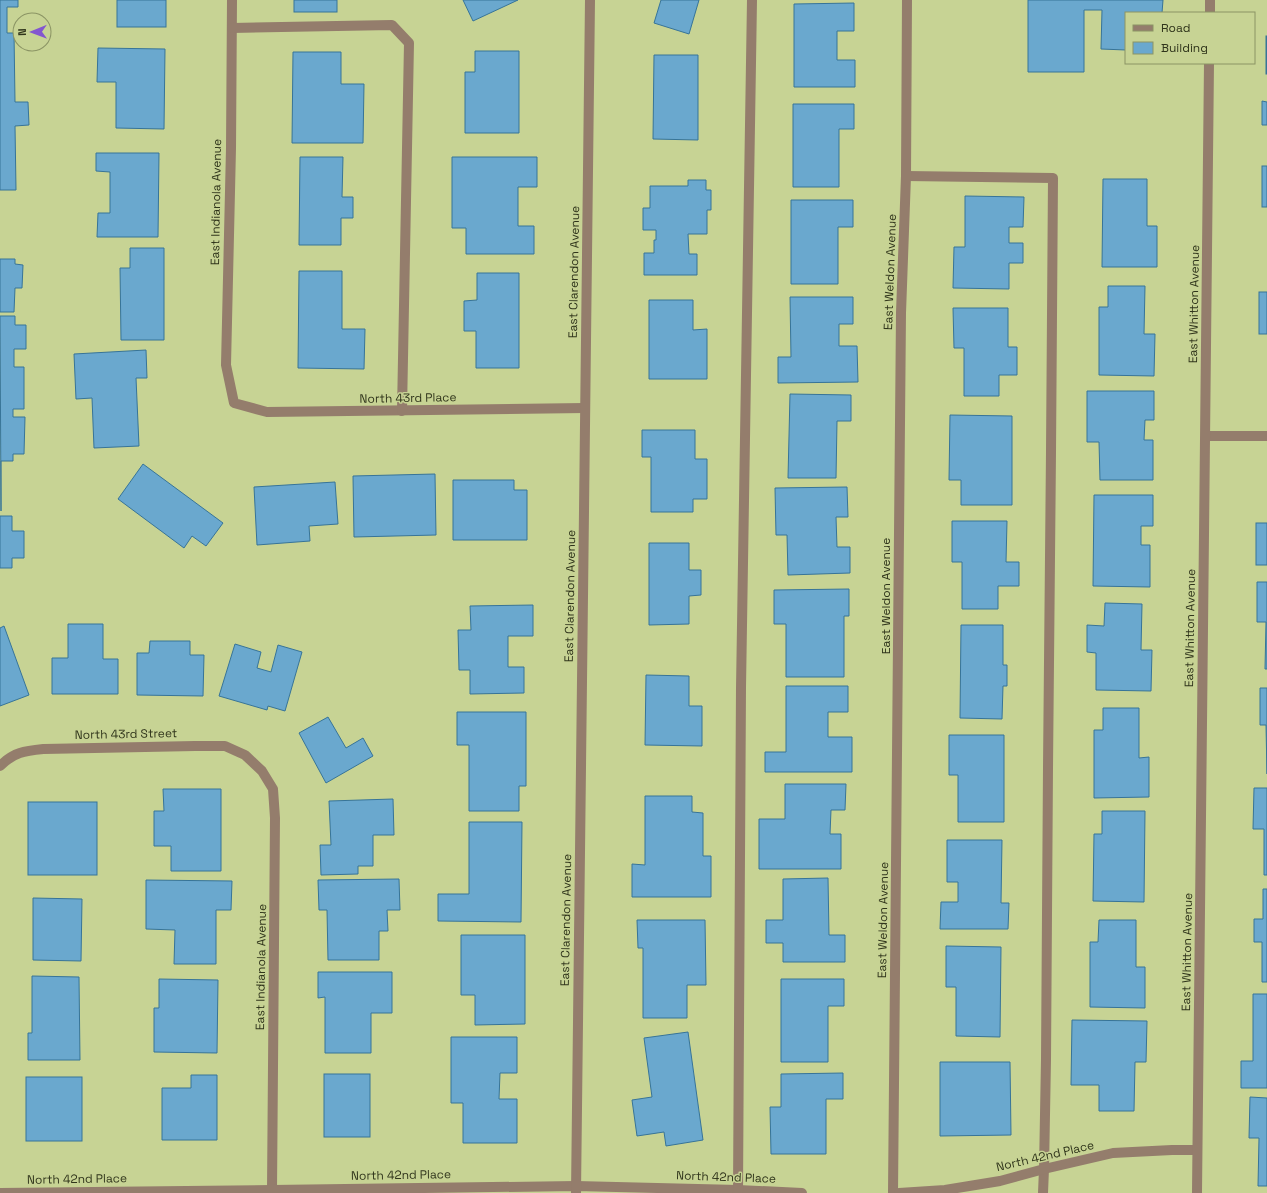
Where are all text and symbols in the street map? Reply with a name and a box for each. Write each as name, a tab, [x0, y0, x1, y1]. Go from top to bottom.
north arrow	[12, 12, 52, 52]
legend	[1125, 12, 1255, 64]
text: Road	[1161, 20, 1190, 36]
text: N	[15, 28, 29, 36]
text: Building	[1161, 40, 1208, 56]
street label: East Indianola Avenue	[207, 139, 225, 265]
street label: East Clarendon Avenue	[565, 206, 583, 338]
street label: East Weldon Avenue	[880, 214, 900, 330]
street label: East Whitton Avenue	[1185, 245, 1203, 363]
street label: North 43rd Place	[359, 389, 457, 407]
street label: East Clarendon Avenue	[561, 530, 579, 662]
street label: East Weldon Avenue	[878, 538, 894, 654]
street label: East Whitton Avenue	[1181, 569, 1199, 687]
street label: North 43rd Street	[75, 725, 177, 743]
street label: East Clarendon Avenue	[557, 854, 575, 986]
street label: East Weldon Avenue	[874, 862, 892, 978]
street label: East Whitton Avenue	[1178, 893, 1196, 1011]
street label: East Indianola Avenue	[252, 904, 270, 1030]
street label: North 42nd Place	[995, 1137, 1095, 1175]
street label: North 42nd Place	[351, 1166, 451, 1184]
street label: North 42nd Place	[676, 1167, 776, 1187]
street label: North 42nd Place	[27, 1170, 127, 1188]

